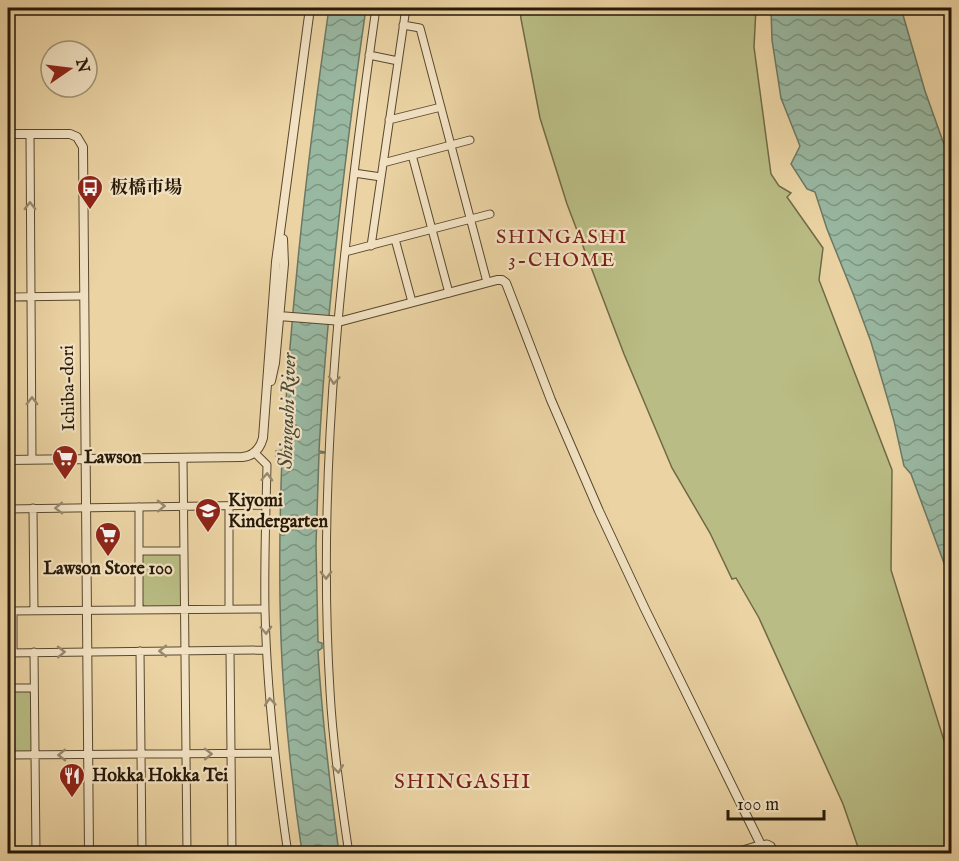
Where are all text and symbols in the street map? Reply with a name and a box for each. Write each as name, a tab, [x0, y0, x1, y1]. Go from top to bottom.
north arrow	[39, 39, 99, 99]
text: N	[70, 56, 93, 75]
bus stop icon: 板橋市場	[75, 173, 105, 211]
place label: 板橋市場	[110, 177, 182, 200]
one-way arrow	[24, 201, 36, 210]
district label: SHINGASHI 3-CHOME	[496, 225, 628, 273]
street label: Ichiba-dori	[57, 345, 81, 431]
water label: Shingashi River	[273, 351, 304, 469]
one-way arrow	[327, 375, 340, 384]
one-way arrow	[26, 396, 38, 405]
supermarket icon: Lawson	[50, 443, 80, 481]
place label: Lawson	[84, 447, 142, 470]
one-way arrow	[260, 472, 273, 481]
place label: Kiyomi Kindergarten	[228, 490, 328, 534]
school or university icon: Kiyomi Kindergarten	[193, 496, 223, 534]
one-way arrow	[157, 500, 166, 512]
one-way arrow	[55, 502, 64, 514]
supermarket icon: Lawson Store 100	[93, 520, 123, 558]
place label: Lawson Store 100	[43, 558, 173, 581]
one-way arrow	[320, 570, 332, 579]
one-way arrow	[259, 625, 272, 634]
one-way arrow	[158, 645, 167, 657]
one-way arrow	[56, 646, 65, 658]
one-way arrow	[264, 697, 277, 706]
one-way arrow	[204, 747, 213, 760]
one-way arrow	[57, 749, 66, 761]
restaurant icon: Hokka Hokka Tei	[57, 761, 87, 799]
one-way arrow	[331, 764, 344, 774]
place label: Hokka Hokka Tei	[92, 765, 228, 788]
district label: SHINGASHI	[394, 769, 532, 796]
scale bar	[728, 783, 824, 821]
text: 100 m	[737, 794, 779, 817]

